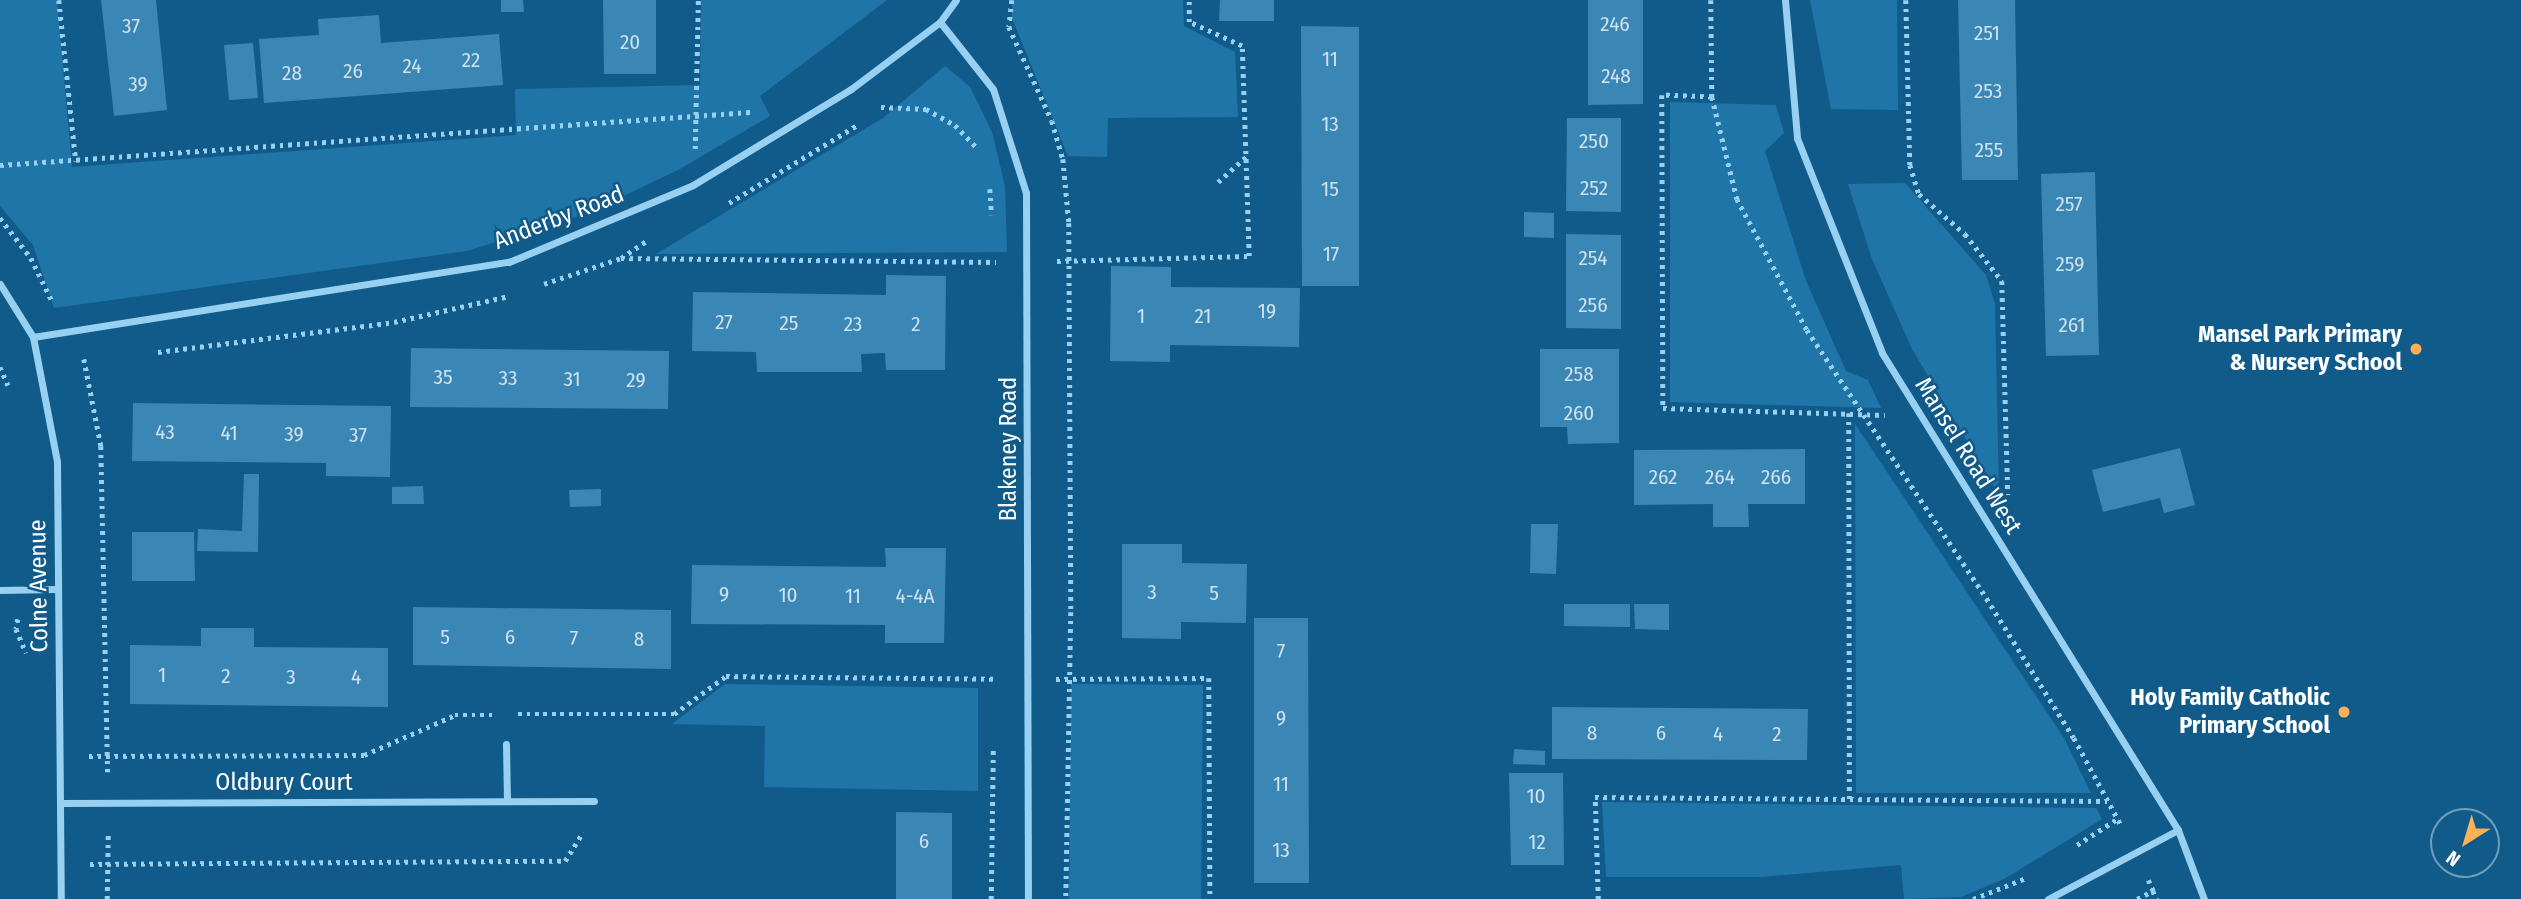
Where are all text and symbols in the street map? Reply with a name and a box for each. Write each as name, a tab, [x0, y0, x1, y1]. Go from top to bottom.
house number: 246	[1600, 11, 1630, 37]
house number: 37	[122, 13, 140, 39]
house number: 251	[1974, 20, 2000, 46]
house number: 20	[620, 29, 640, 55]
house number: 11	[1322, 46, 1338, 72]
house number: 22	[462, 47, 480, 73]
house number: 24	[402, 53, 422, 79]
house number: 26	[343, 58, 363, 84]
house number: 28	[282, 60, 302, 86]
house number: 248	[1601, 63, 1631, 89]
house number: 39	[128, 71, 148, 97]
house number: 253	[1974, 78, 2002, 104]
house number: 13	[1321, 111, 1339, 137]
house number: 250	[1579, 128, 1609, 154]
house number: 255	[1975, 137, 2003, 163]
house number: 252	[1580, 175, 1608, 201]
house number: 15	[1321, 176, 1339, 202]
street label: Anderby Road	[490, 180, 628, 256]
house number: 257	[2056, 191, 2082, 217]
house number: 17	[1323, 241, 1339, 267]
house number: 254	[1578, 245, 1608, 271]
house number: 259	[2056, 251, 2084, 277]
house number: 256	[1578, 292, 1608, 318]
house number: 19	[1258, 298, 1276, 324]
house number: 1	[1137, 303, 1145, 329]
house number: 21	[1195, 303, 1211, 329]
house number: 27	[715, 309, 733, 335]
house number: 25	[780, 310, 798, 336]
house number: 23	[844, 311, 862, 337]
house number: 2	[911, 311, 921, 337]
house number: 261	[2059, 312, 2085, 338]
place label: Mansel Park Primary & Nursery School	[2198, 321, 2402, 377]
marker: Mansel Park Primary & Nursery School	[2408, 341, 2424, 357]
house number: 258	[1564, 361, 1594, 387]
house number: 35	[433, 364, 453, 390]
house number: 33	[499, 365, 517, 391]
house number: 31	[563, 366, 581, 392]
house number: 29	[626, 367, 646, 393]
street label: Mansel Road West	[1908, 373, 2028, 539]
street label: Blakeney Road	[995, 377, 1023, 521]
house number: 260	[1564, 400, 1594, 426]
house number: 43	[155, 419, 175, 445]
house number: 41	[220, 420, 238, 446]
house number: 39	[284, 421, 304, 447]
house number: 37	[349, 422, 367, 448]
house number: 262	[1649, 464, 1677, 490]
house number: 264	[1705, 464, 1735, 490]
house number: 266	[1761, 464, 1791, 490]
street label: Colne Avenue	[23, 519, 55, 653]
house number: 3	[1147, 579, 1157, 605]
house number: 5	[1209, 580, 1219, 606]
house number: 9	[719, 581, 729, 607]
house number: 10	[778, 582, 798, 608]
house number: 11	[845, 583, 861, 609]
house number: 4-4A	[896, 583, 934, 609]
house number: 5	[440, 624, 450, 650]
house number: 6	[505, 624, 515, 650]
house number: 7	[570, 625, 578, 651]
house number: 8	[634, 626, 644, 652]
house number: 7	[1277, 638, 1285, 664]
house number: 1	[158, 662, 166, 688]
house number: 2	[221, 663, 231, 689]
house number: 3	[286, 664, 296, 690]
house number: 4	[351, 664, 361, 690]
place label: Holy Family Catholic Primary School	[2130, 684, 2330, 740]
marker: Holy Family Catholic Primary School	[2336, 704, 2352, 720]
house number: 9	[1276, 705, 1286, 731]
house number: 8	[1587, 720, 1597, 746]
house number: 6	[1656, 720, 1666, 746]
house number: 4	[1713, 721, 1723, 747]
house number: 2	[1772, 721, 1782, 747]
street label: Oldbury Court	[215, 769, 353, 797]
house number: 11	[1273, 771, 1289, 797]
house number: 10	[1526, 783, 1546, 809]
north arrow	[2430, 808, 2500, 878]
house number: 6	[919, 828, 929, 854]
house number: 12	[1528, 829, 1546, 855]
house number: 13	[1272, 837, 1290, 863]
text: N	[2442, 846, 2465, 871]

